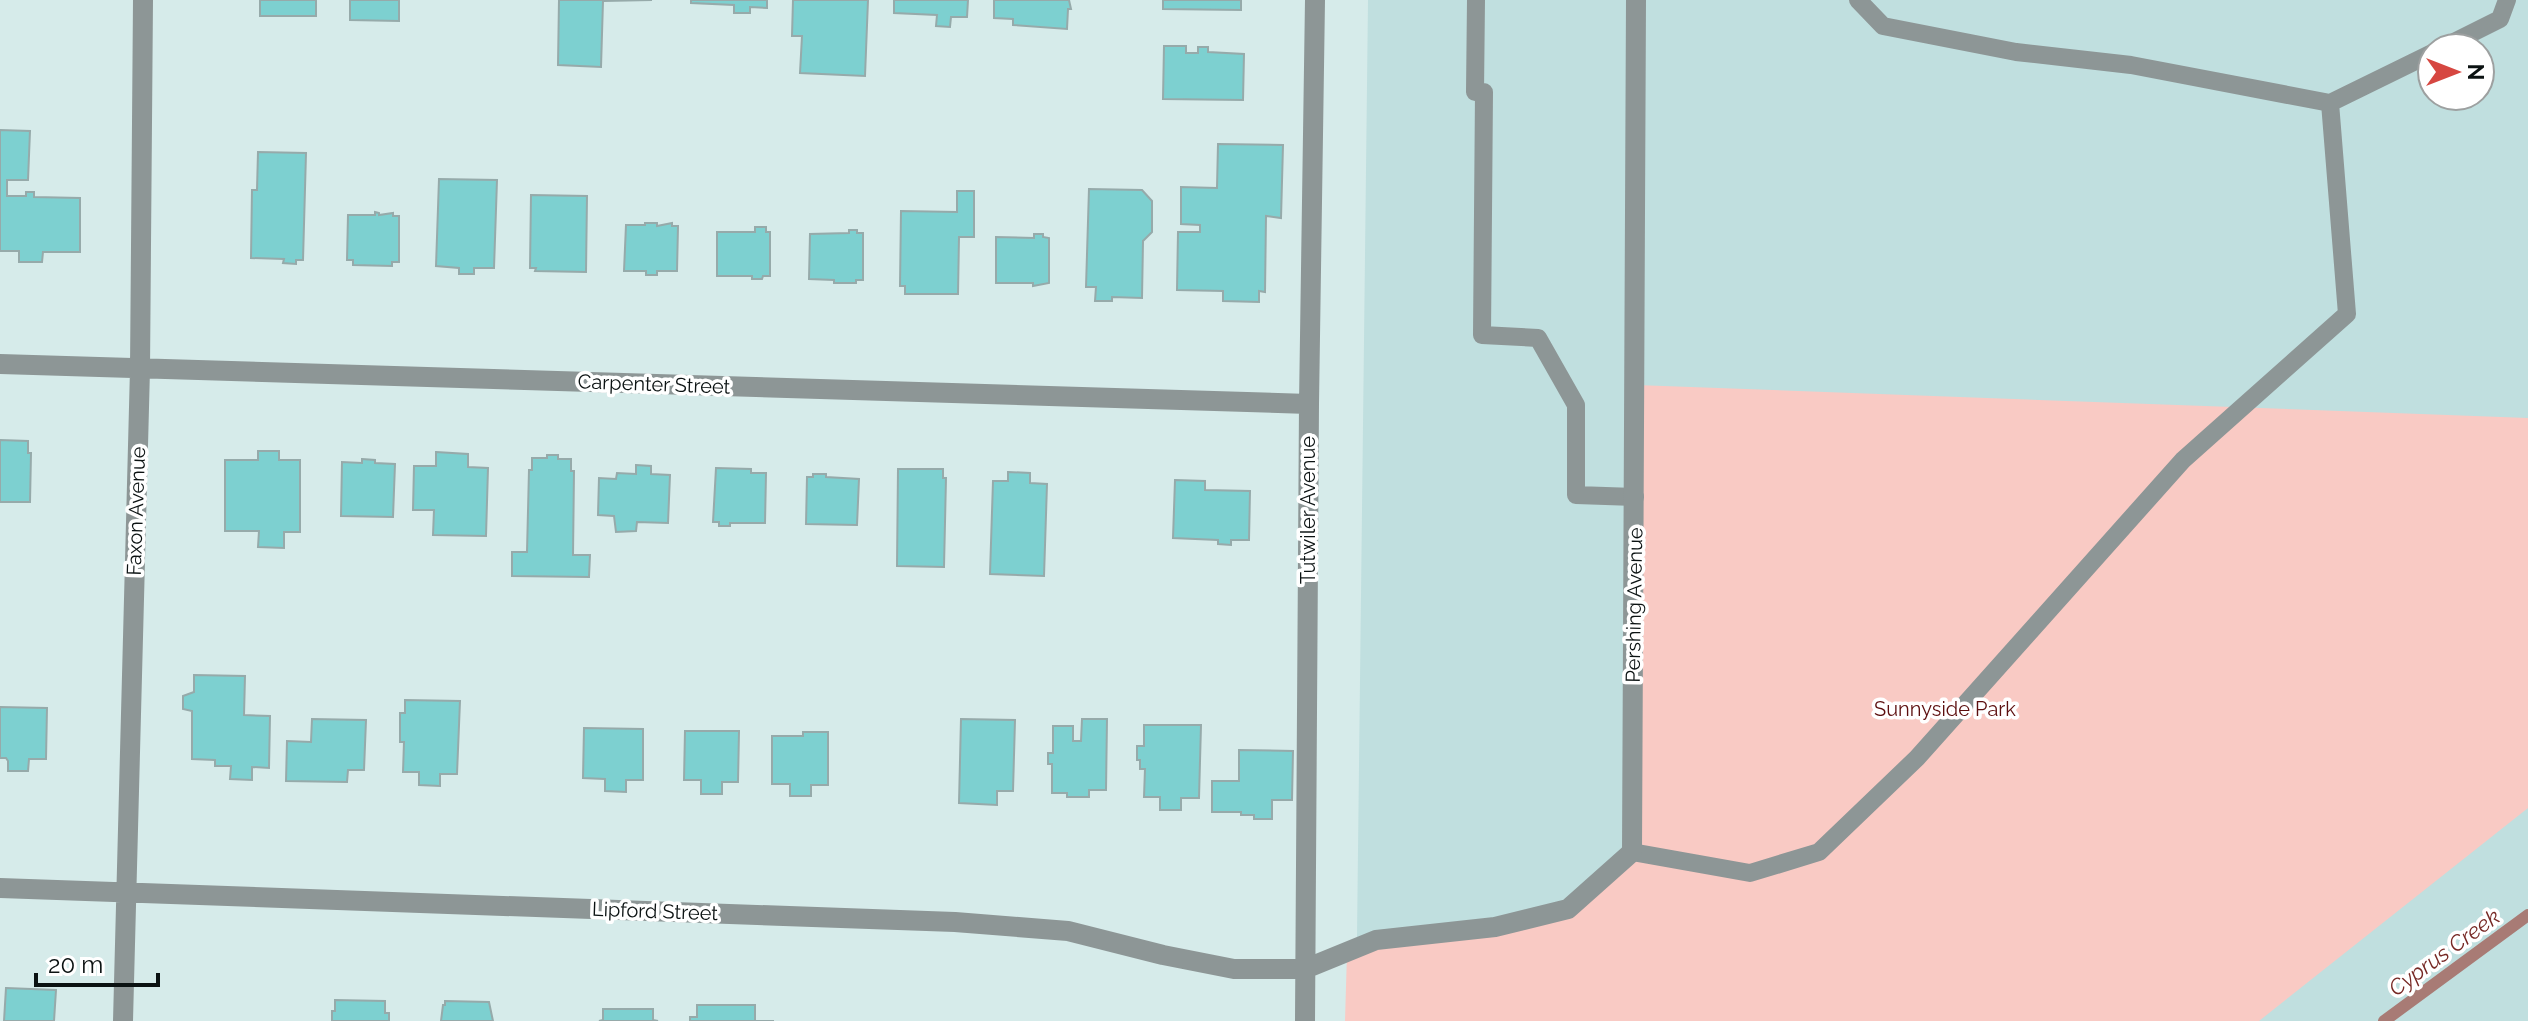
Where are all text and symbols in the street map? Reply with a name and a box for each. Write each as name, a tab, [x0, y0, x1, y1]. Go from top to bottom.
north arrow	[2416, 32, 2496, 112]
text: N	[2463, 64, 2489, 80]
street label: Carpenter Street	[577, 369, 731, 399]
street label: Tutwiler Avenue	[1296, 436, 1320, 584]
street label: Faxon Avenue	[122, 446, 150, 576]
street label: Pershing Avenue	[1621, 527, 1647, 683]
park label: Sunnyside Park	[1874, 697, 2016, 721]
street label: Lipford Street	[592, 897, 719, 925]
water label: Cyprus Creek	[2383, 903, 2505, 1001]
scale bar	[36, 937, 158, 987]
text: 20 m	[48, 950, 103, 979]

